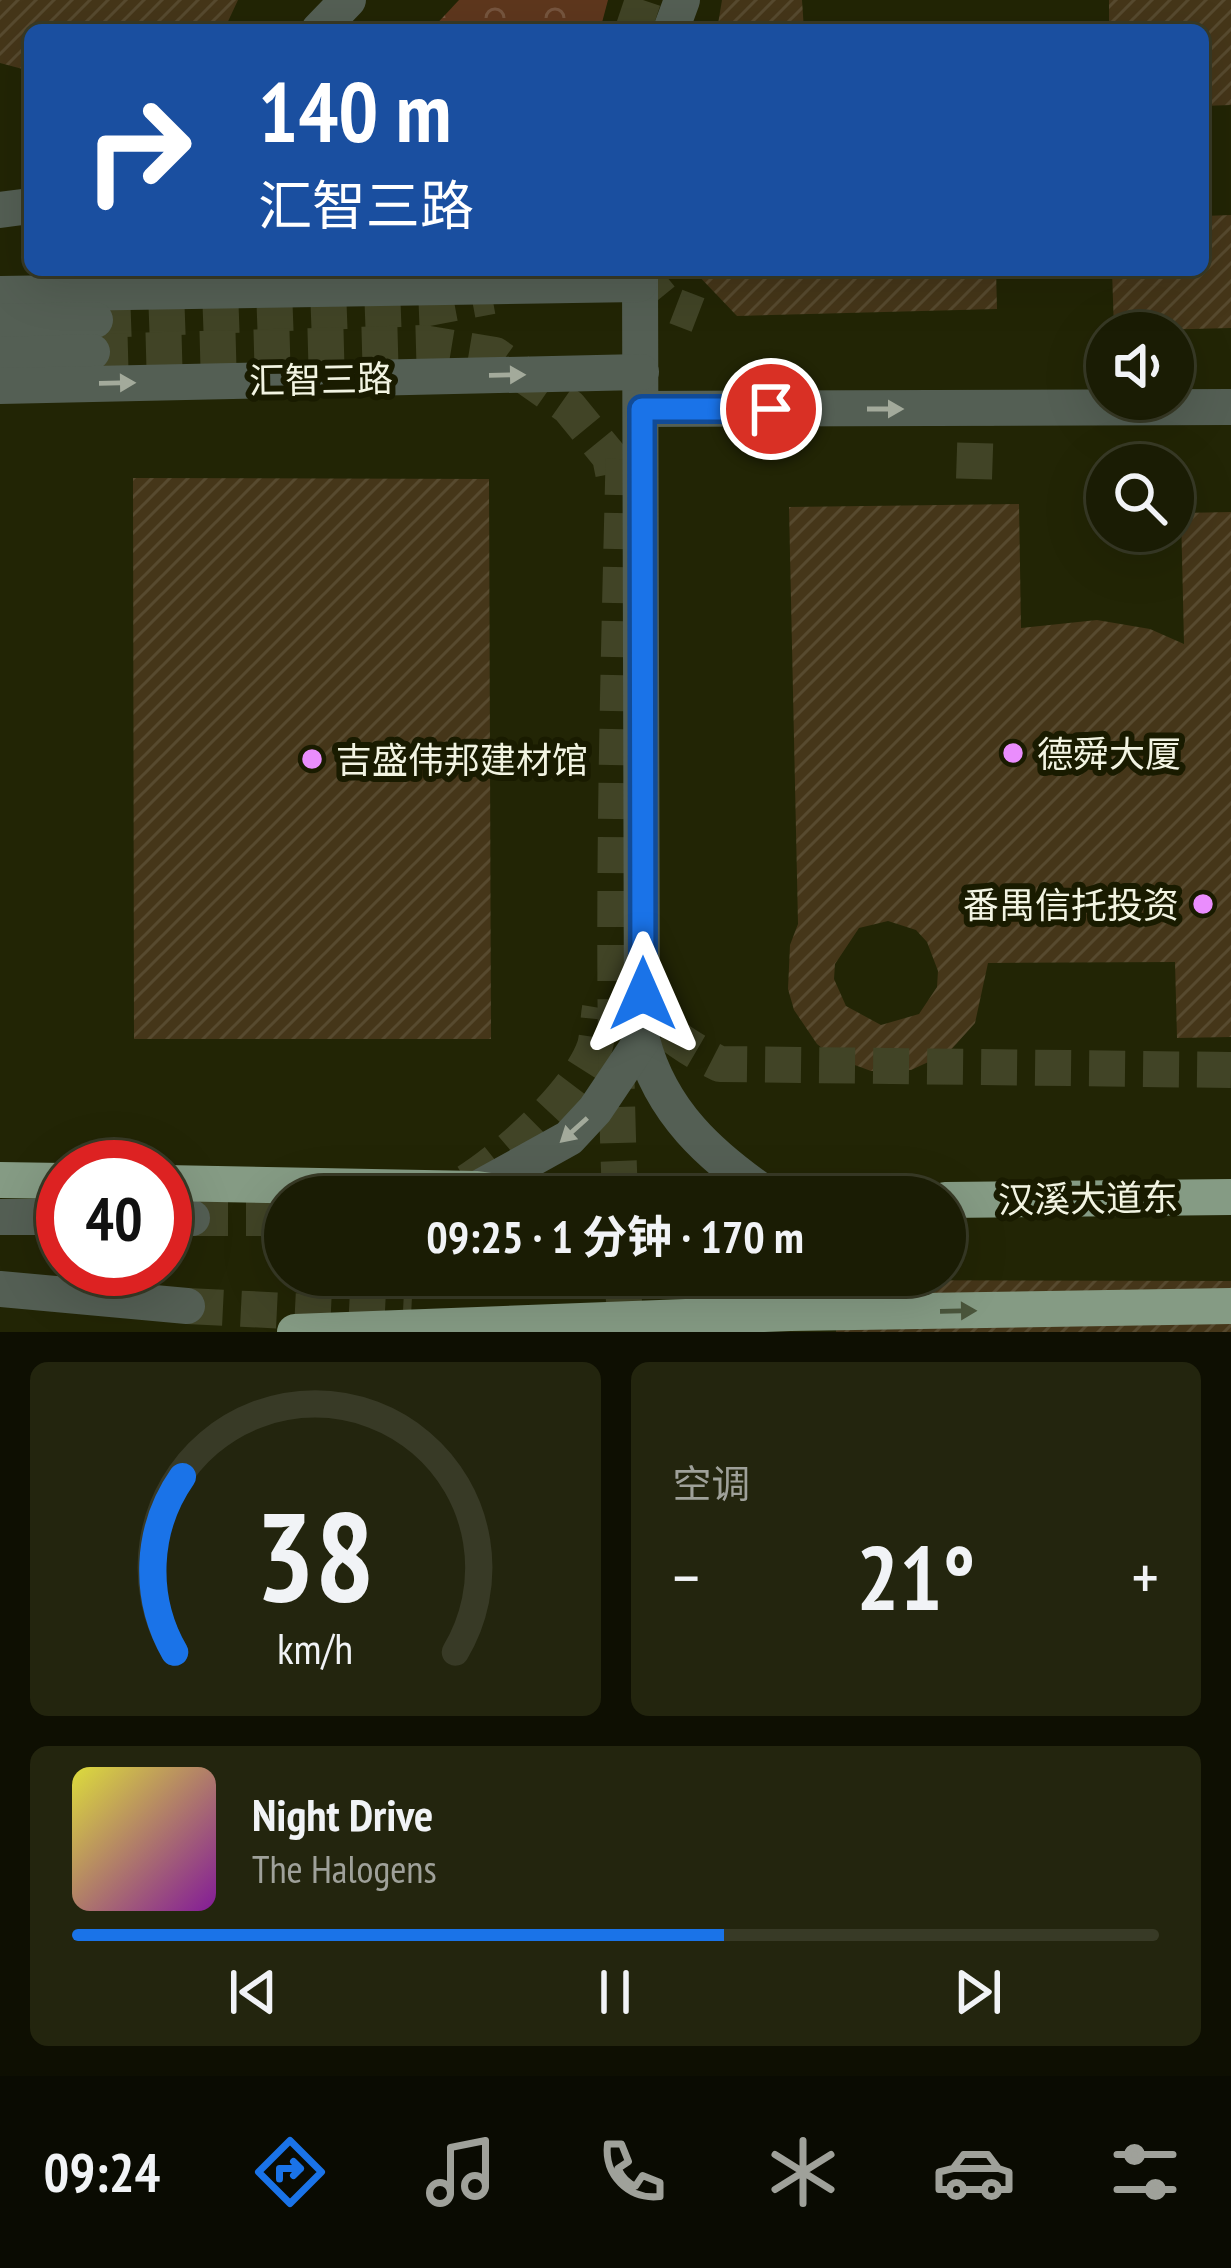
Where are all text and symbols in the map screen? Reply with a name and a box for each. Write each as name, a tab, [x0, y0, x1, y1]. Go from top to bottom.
text: 140 m	[258, 56, 451, 165]
icon: right	[60, 72, 216, 228]
text: 汇智三路	[258, 170, 474, 240]
map controls	[1086, 312, 1194, 552]
button: sound	[1086, 312, 1194, 420]
street label: 汇智三路	[249, 354, 393, 404]
pin	[720, 358, 822, 460]
one-way arrow	[489, 365, 527, 384]
one-way arrow	[99, 374, 137, 393]
icon: arrive	[738, 376, 804, 442]
one-way arrow	[867, 399, 905, 419]
button: search	[1086, 444, 1194, 552]
place label: 德舜大厦	[1037, 730, 1181, 777]
place label: 吉盛伟邦建材馆	[336, 736, 588, 783]
marker: 德舜大厦	[1000, 740, 1026, 766]
marker: 吉盛伟邦建材馆	[299, 746, 325, 772]
place label: 番禺信托投资	[963, 881, 1179, 928]
marker: 番禺信托投资	[1190, 891, 1216, 917]
position arrow	[580, 931, 706, 1057]
one-way arrow	[559, 1116, 588, 1143]
speed limit sign: 40	[36, 1140, 192, 1296]
street label: 汉溪大道东	[998, 1173, 1178, 1223]
text: 09:25 · 1 分钟 · 170 m	[426, 1207, 804, 1265]
one-way arrow	[940, 1301, 978, 1320]
text: 空调	[673, 1458, 751, 1509]
text: 38	[256, 1474, 375, 1635]
text: 21°	[856, 1518, 975, 1635]
text: −	[673, 1534, 700, 1619]
text: +	[1132, 1534, 1159, 1619]
text: km/h	[277, 1620, 353, 1676]
text: Night Drive	[252, 1785, 433, 1843]
text: The Halogens	[252, 1843, 437, 1894]
icon: previous	[220, 1959, 286, 2025]
icon: pause	[582, 1959, 648, 2025]
icon: next	[945, 1959, 1011, 2025]
icon: directions	[248, 2130, 332, 2214]
icon: music	[419, 2130, 503, 2214]
icon: phone	[590, 2130, 674, 2214]
icon: climate	[761, 2130, 845, 2214]
icon: car	[932, 2130, 1016, 2214]
icon: filters	[1103, 2130, 1187, 2214]
text: 09:24	[44, 2137, 160, 2207]

